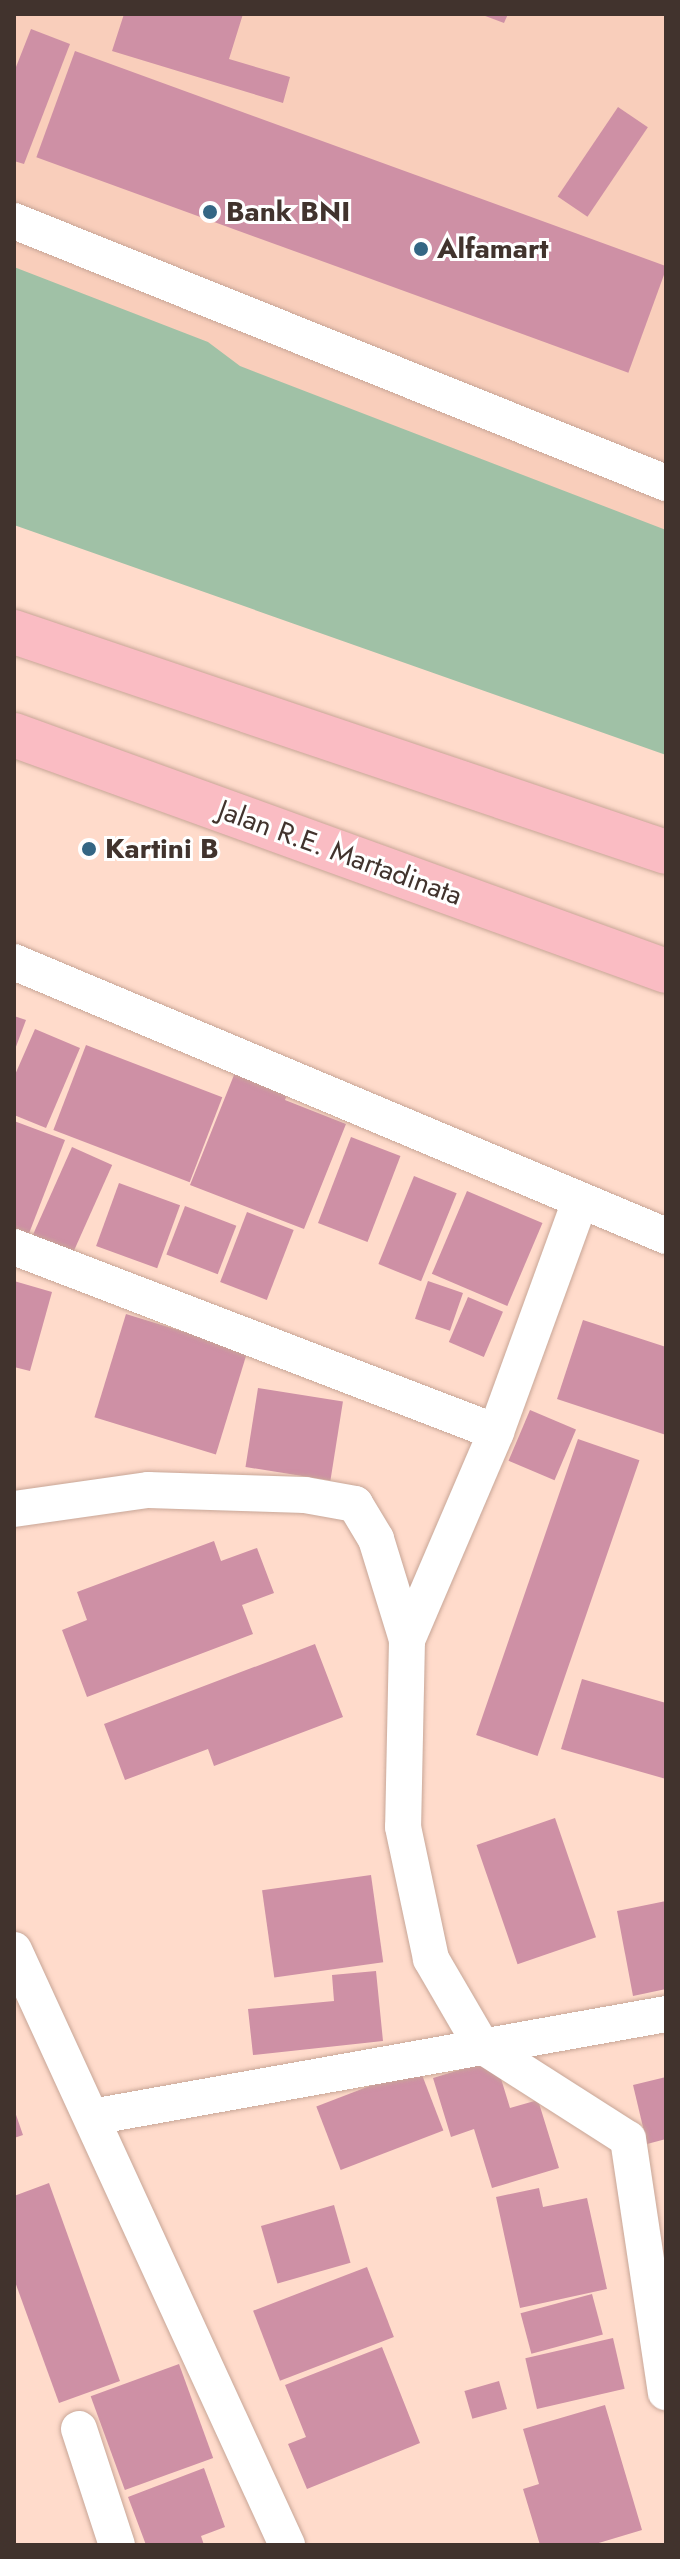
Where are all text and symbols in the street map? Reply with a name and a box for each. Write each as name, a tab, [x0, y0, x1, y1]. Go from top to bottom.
place label: Bank BNI	[226, 195, 350, 229]
marker: Bank BNI	[201, 203, 219, 221]
place label: Alfamart	[437, 232, 548, 266]
marker: Alfamart	[412, 240, 430, 258]
street label: Jalan R.E. Martadinata	[213, 793, 467, 913]
place label: Kartini B	[105, 832, 219, 866]
marker: Kartini B	[80, 840, 98, 858]

